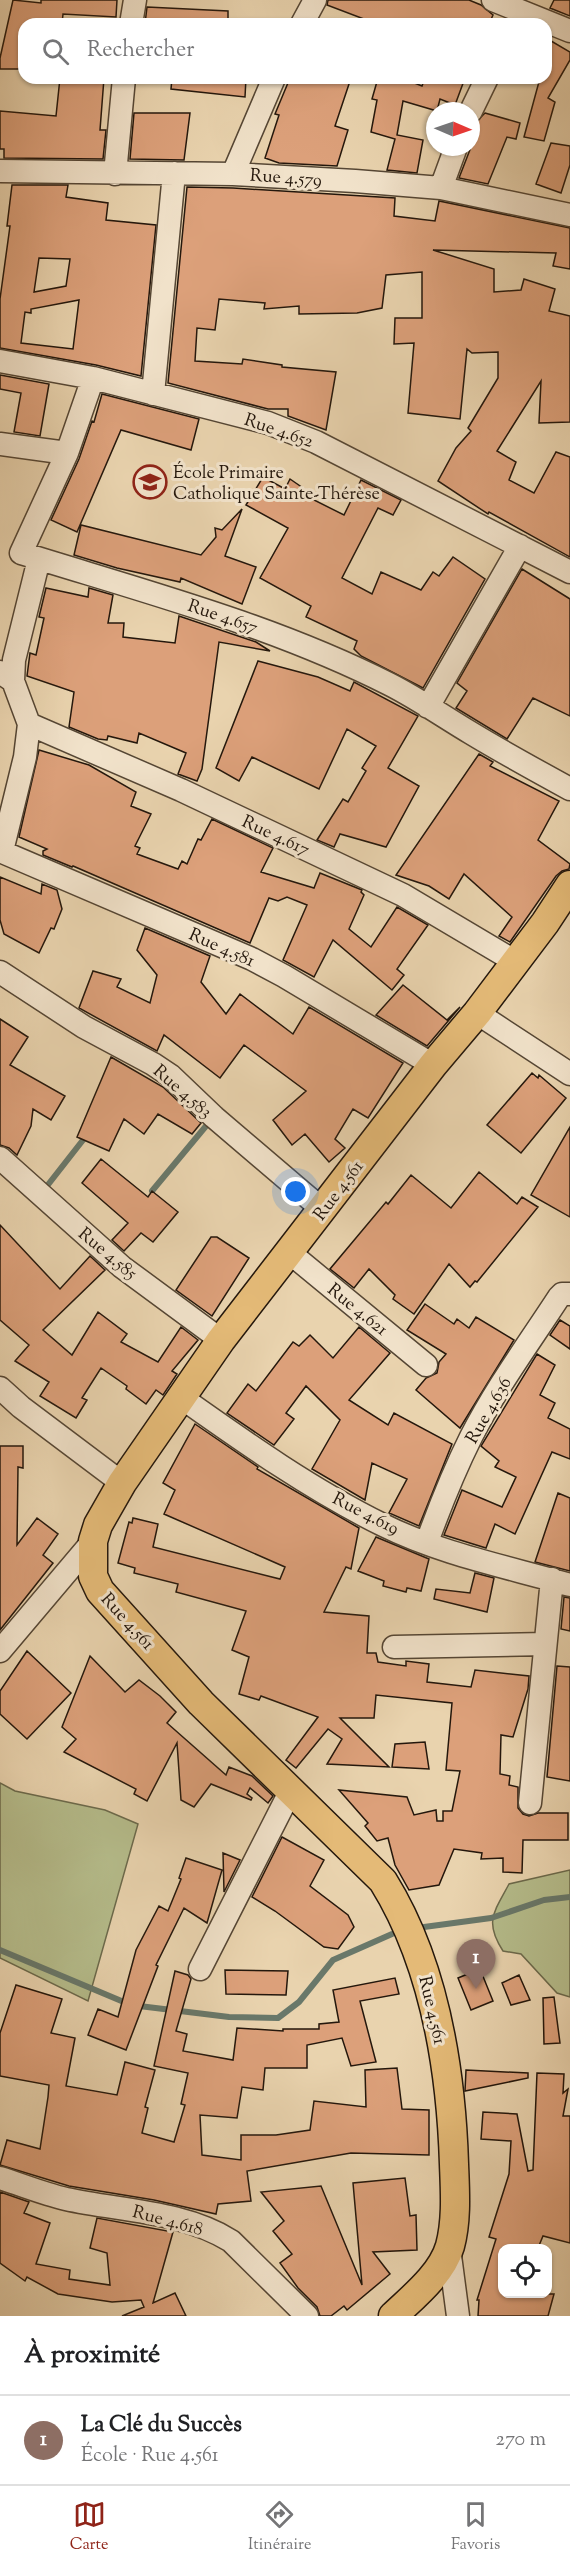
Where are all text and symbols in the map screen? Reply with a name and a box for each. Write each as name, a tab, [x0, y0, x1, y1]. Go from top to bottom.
search box	[18, 18, 552, 84]
icon: search	[39, 35, 72, 68]
text: Rechercher	[87, 35, 194, 67]
north arrow	[426, 102, 480, 156]
street label: Rue 4.579	[249, 164, 323, 194]
street label: Rue 4.652	[240, 408, 317, 456]
place label: École Primaire Catholique Sainte-Thérèse	[173, 461, 380, 508]
school or university icon: École Primaire Catholique Sainte-Thérèse	[132, 464, 168, 500]
street label: Rue 4.657	[184, 594, 261, 642]
street label: Rue 4.617	[237, 810, 313, 864]
street label: Rue 4.581	[184, 923, 258, 975]
street label: Rue 4.583	[146, 1059, 217, 1126]
street label: Rue 4.561	[308, 1156, 371, 1227]
your location	[281, 1177, 310, 1206]
street label: Rue 4.585	[72, 1222, 142, 1287]
street label: Rue 4.621	[321, 1278, 393, 1343]
street label: Rue 4.636	[460, 1373, 519, 1449]
street label: Rue 4.619	[327, 1487, 403, 1543]
street label: Rue 4.561	[94, 1588, 159, 1657]
pin: 1	[456, 1940, 496, 1989]
street label: Rue 4.561	[411, 1974, 452, 2047]
street label: Rue 4.618	[129, 2200, 206, 2244]
map controls	[498, 2244, 552, 2298]
button: locate	[498, 2244, 552, 2298]
text: À proximité	[24, 2337, 160, 2374]
text: La Clé du Succès	[81, 2410, 242, 2442]
text: 1	[40, 2426, 47, 2455]
text: 270 m	[496, 2426, 546, 2455]
text: École · Rue 4.561	[81, 2442, 219, 2471]
tab: Carte	[70, 2498, 109, 2557]
tab: Itinéraire	[248, 2498, 311, 2557]
tab: Favoris	[451, 2498, 500, 2557]

